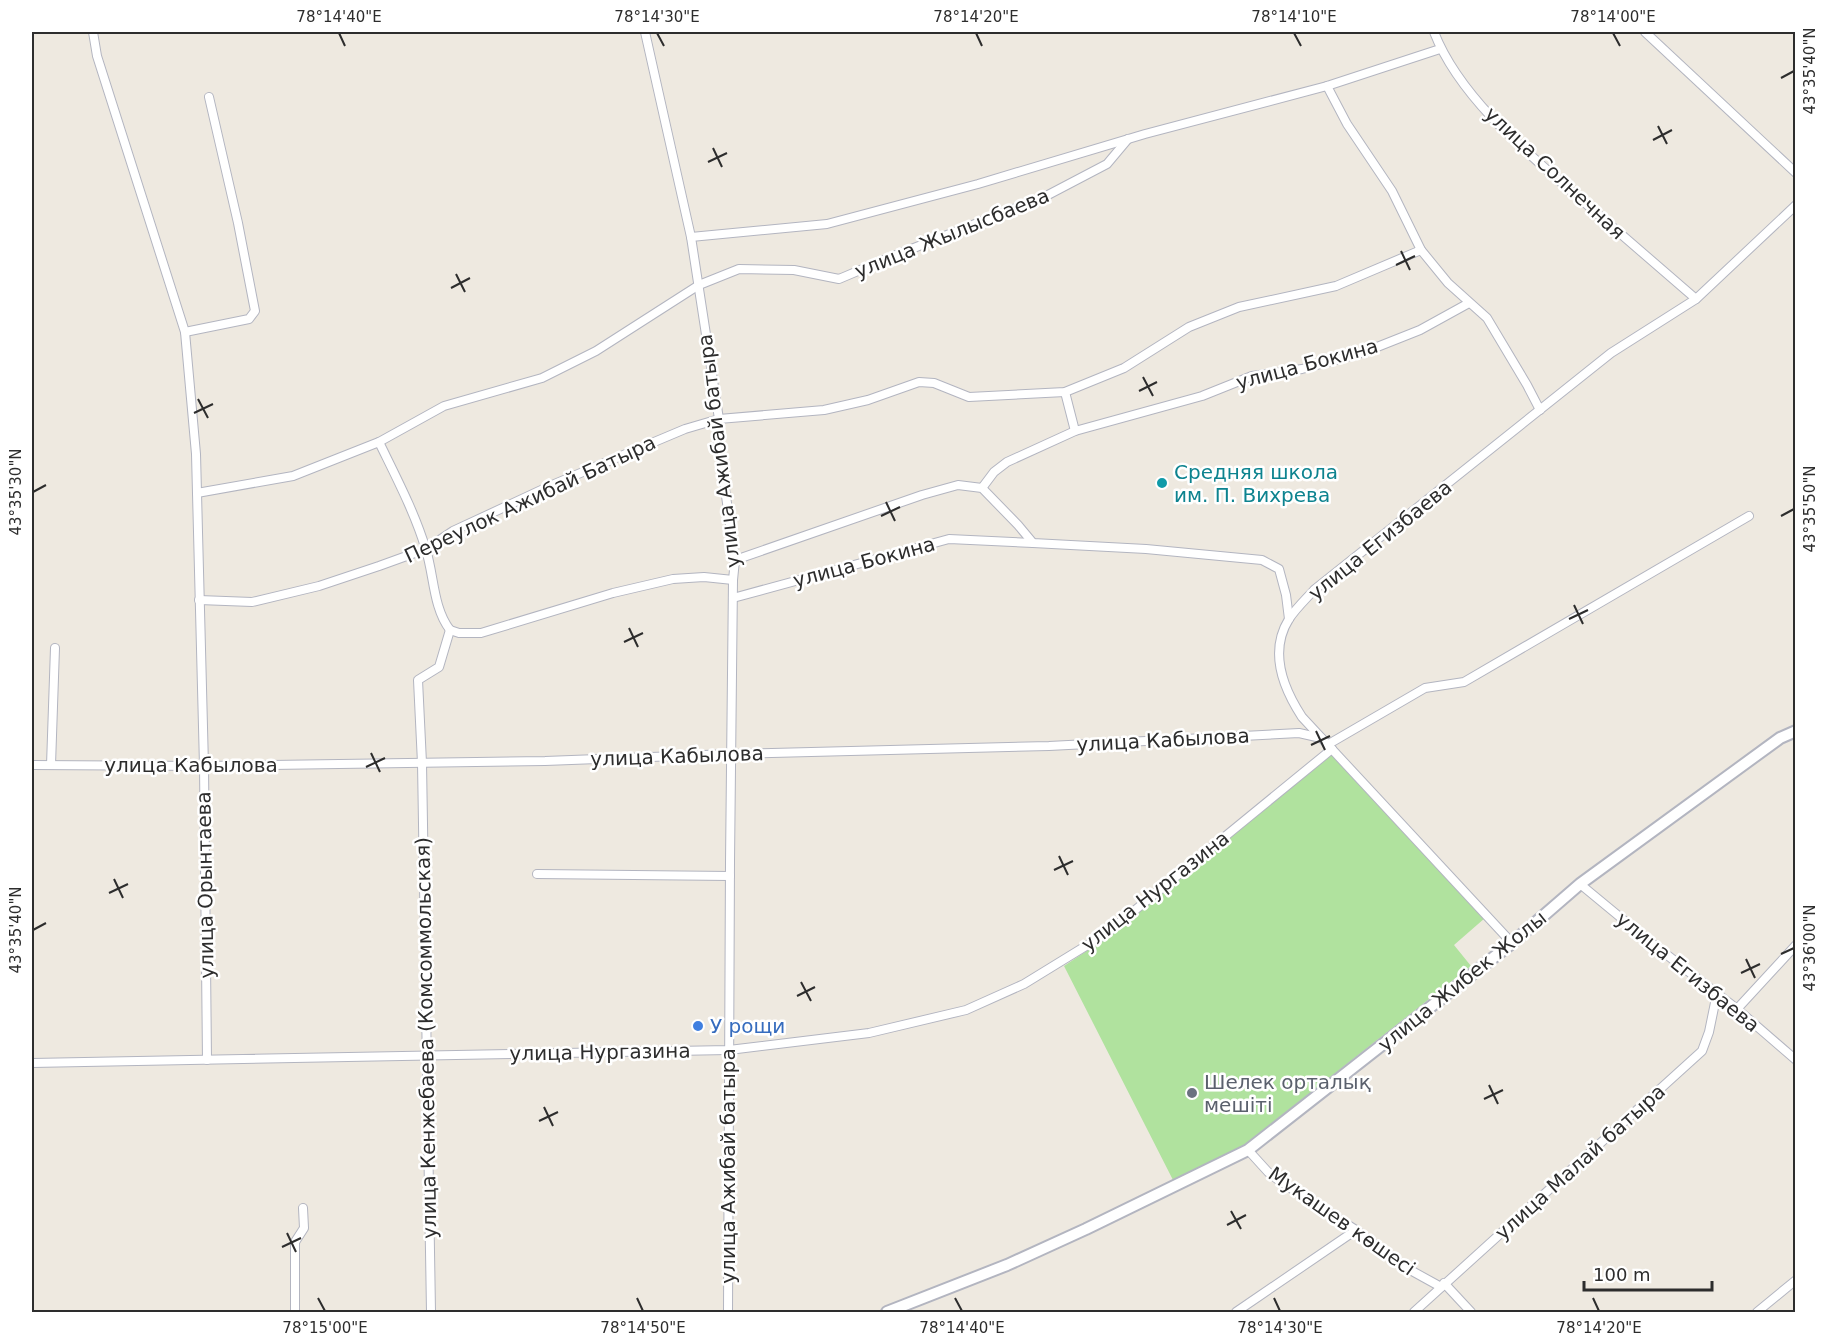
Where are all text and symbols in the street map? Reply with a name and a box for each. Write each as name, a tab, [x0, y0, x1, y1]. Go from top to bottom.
text: 78°14'40"E	[296, 8, 382, 26]
text: 78°14'30"E	[614, 8, 700, 26]
text: 78°14'20"E	[933, 8, 1019, 26]
text: 78°14'10"E	[1251, 8, 1337, 26]
text: 78°14'00"E	[1570, 8, 1656, 26]
text: 43°35'40"N	[1801, 27, 1819, 115]
street label: улица Солнечная	[1480, 102, 1630, 244]
street label: улица Жылысбаева	[851, 183, 1053, 283]
street label: улица Ажибай батыра	[693, 333, 745, 569]
street label: улица Бокина	[1233, 333, 1381, 395]
street label: Переулок Ажибай Батыра	[400, 430, 660, 568]
text: 43°35'30"N	[7, 448, 25, 536]
place label: Средняя школа им. П. Вихрева	[1174, 460, 1338, 507]
text: 43°35'50"N	[1801, 465, 1819, 553]
street label: улица Егизбаева	[1303, 475, 1457, 605]
marker: Средняя школа им. П. Вихрева	[1155, 476, 1169, 490]
street label: улица Бокина	[790, 531, 938, 593]
street label: улица Кабылова	[1076, 723, 1250, 757]
street label: улица Кабылова	[590, 741, 764, 771]
street label: улица Кабылова	[104, 753, 278, 777]
street label: улица Орынтаева	[191, 791, 219, 979]
street label: улица Нургазина	[1076, 826, 1234, 956]
street label: улица Кенжебаева (Комсоммольская)	[410, 837, 442, 1239]
text: 43°35'40"N	[7, 886, 25, 974]
text: 43°36'00"N	[1801, 904, 1819, 992]
street label: улица Жибек Жолы	[1373, 906, 1551, 1056]
street label: улица Егизбаева	[1611, 907, 1765, 1037]
place label: У рощи	[710, 1014, 785, 1038]
marker: У рощи	[691, 1019, 705, 1033]
street label: улица Нургазина	[509, 1038, 691, 1066]
street label: улица Ажибай батыра	[716, 1048, 740, 1284]
place label: Шелек орталық мешіті	[1204, 1070, 1371, 1117]
street label: улица Малай батыра	[1490, 1079, 1670, 1245]
marker: Шелек орталық мешіті	[1185, 1086, 1199, 1100]
street label: Мукашев көшесі	[1264, 1161, 1420, 1281]
scale bar	[1584, 1254, 1712, 1292]
text: 100 m	[1593, 1264, 1651, 1285]
text: 78°15'00"E	[282, 1319, 368, 1337]
text: 78°14'50"E	[600, 1319, 686, 1337]
text: 78°14'40"E	[919, 1319, 1005, 1337]
text: 78°14'30"E	[1237, 1319, 1323, 1337]
text: 78°14'20"E	[1556, 1319, 1642, 1337]

